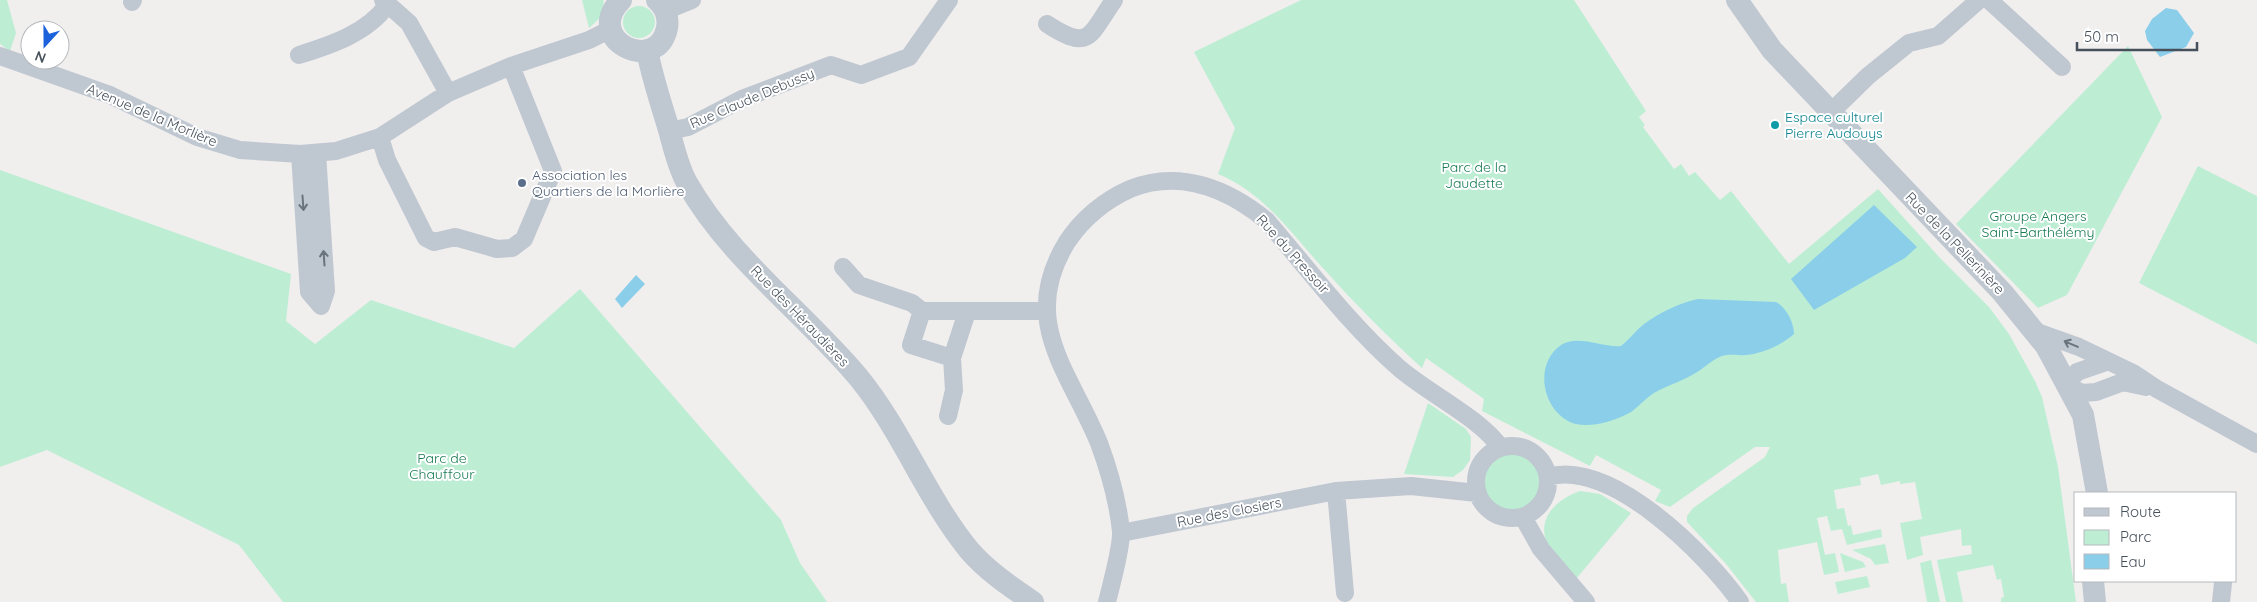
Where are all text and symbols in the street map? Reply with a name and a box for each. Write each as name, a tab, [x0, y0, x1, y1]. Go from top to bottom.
north arrow	[20, 20, 70, 70]
scale bar	[2077, 20, 2197, 52]
text: 50 m	[2084, 27, 2119, 46]
text: N	[32, 47, 48, 67]
street label: Rue Claude Debussy	[687, 64, 817, 132]
street label: Avenue de la Morlière	[84, 79, 220, 151]
place label: Espace culturel Pierre Audouys	[1785, 108, 1883, 142]
marker: Espace culturel Pierre Audouys	[1769, 119, 1781, 131]
park label: Parc de la Jaudette	[1442, 158, 1506, 192]
place label: Association les Quartiers de la Morlière	[532, 166, 684, 200]
marker: Association les Quartiers de la Morlière	[516, 177, 528, 189]
street label: Rue de la Pellerinière	[1902, 188, 2009, 298]
one-way arrow	[298, 194, 308, 210]
park label: Groupe Angers Saint-Barthélémy	[1982, 207, 2094, 241]
street label: Rue du Pressoir	[1253, 211, 1334, 298]
one-way arrow	[320, 250, 329, 266]
street label: Rue des Héraudières	[747, 261, 853, 371]
one-way arrow	[2064, 339, 2079, 348]
park label: Parc de Chauffour	[409, 449, 475, 483]
legend	[2074, 492, 2237, 582]
street label: Rue des Closiers	[1175, 493, 1283, 531]
text: Route	[2120, 502, 2161, 521]
text: Parc	[2120, 527, 2151, 546]
text: Eau	[2120, 552, 2146, 571]

